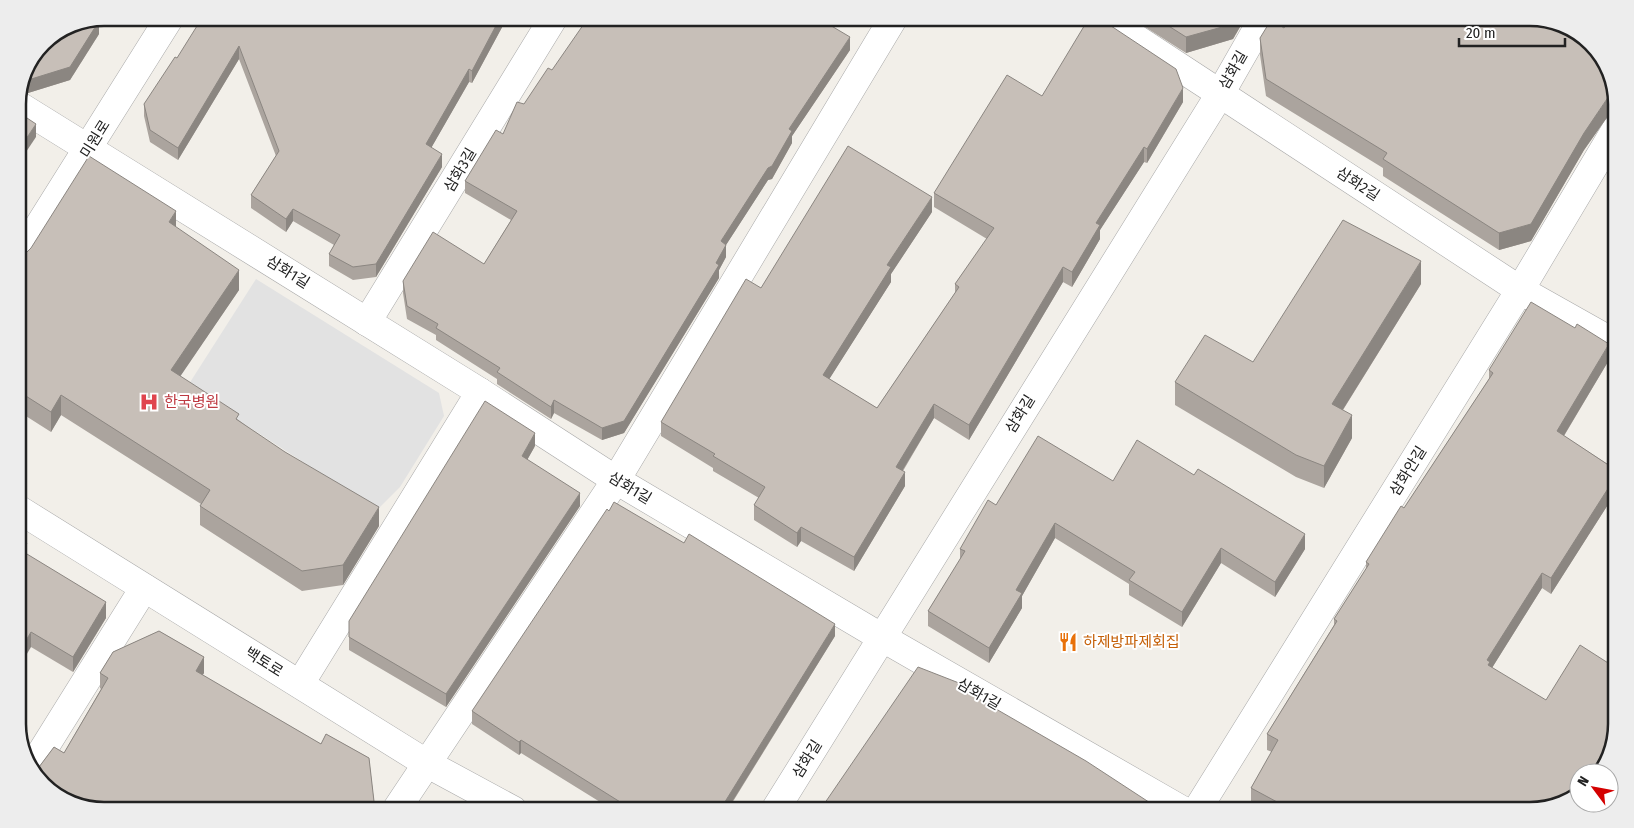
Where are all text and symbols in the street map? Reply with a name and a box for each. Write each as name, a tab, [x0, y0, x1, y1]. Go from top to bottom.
scale bar	[1459, 15, 1565, 47]
text: 20 m	[1466, 24, 1496, 42]
street label: 삼화길	[1215, 48, 1251, 92]
street label: 미원로	[76, 117, 114, 161]
street label: 삼화3길	[440, 145, 480, 195]
street label: 삼화2길	[1333, 163, 1383, 205]
street label: 삼화1길	[263, 252, 313, 292]
hospital icon: 한국병원	[138, 391, 160, 413]
street label: 삼화길	[1001, 392, 1039, 436]
place label: 한국병원	[164, 393, 219, 411]
street label: 삼화안길	[1386, 443, 1430, 499]
street label: 삼화1길	[605, 468, 655, 508]
restaurant icon: 하제방파제회집	[1057, 631, 1079, 653]
place label: 하제방파제회집	[1083, 633, 1180, 651]
street label: 백토로	[242, 643, 286, 681]
street label: 삼화1길	[954, 674, 1004, 714]
street label: 삼화길	[788, 737, 826, 781]
north arrow	[1569, 763, 1619, 813]
text: N	[1574, 773, 1593, 789]

